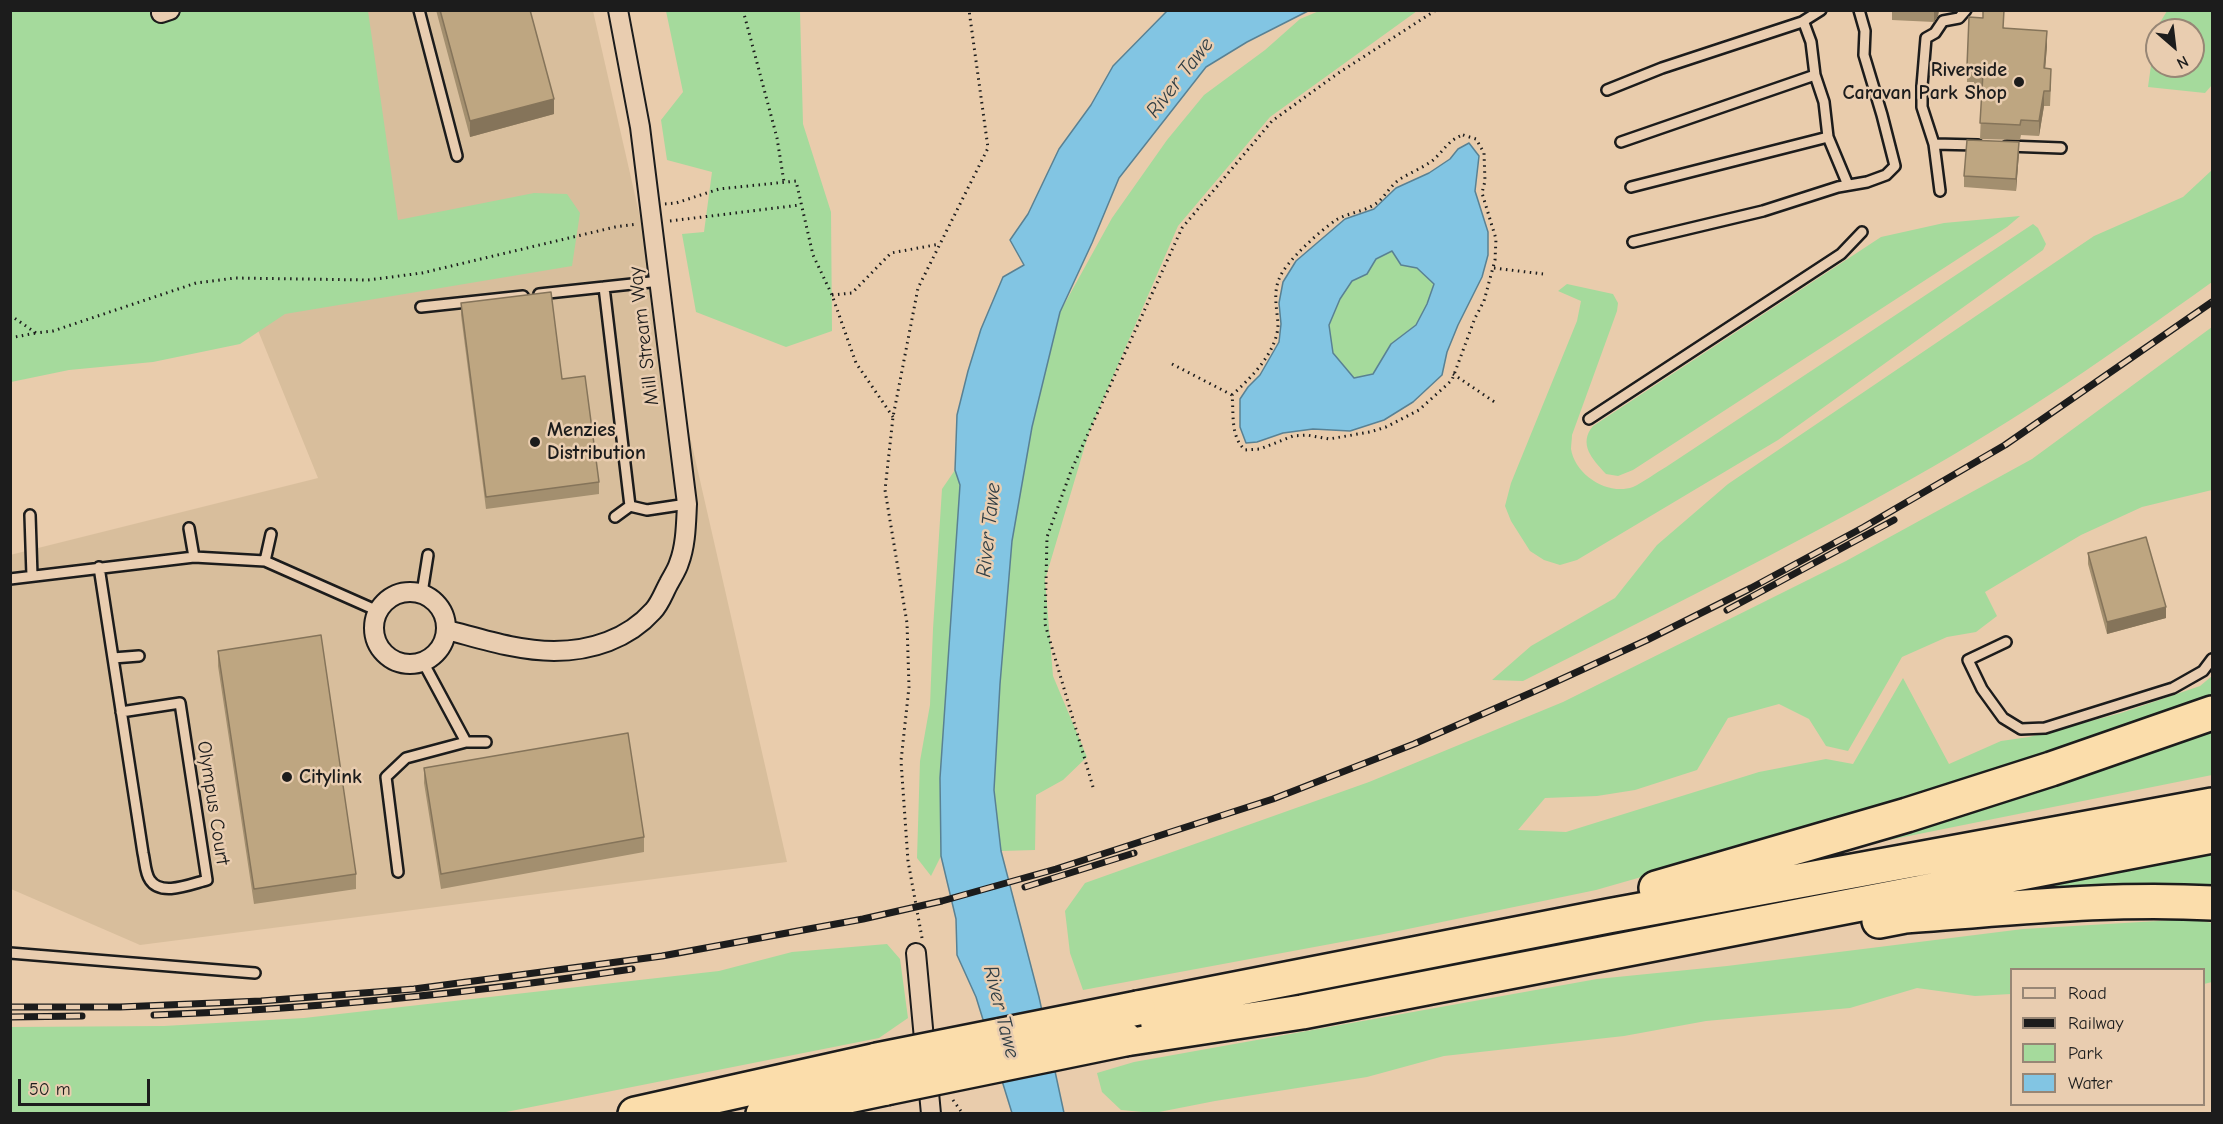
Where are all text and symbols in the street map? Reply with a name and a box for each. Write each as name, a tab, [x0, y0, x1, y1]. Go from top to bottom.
north arrow	[2145, 18, 2205, 78]
water label: River Tawe	[1141, 33, 1219, 123]
text: N	[2174, 52, 2191, 73]
place label: Riverside Caravan Park Shop	[1843, 58, 2007, 105]
marker: Riverside Caravan Park Shop	[2012, 75, 2026, 89]
street label: Mill Stream Way	[624, 265, 664, 407]
place label: Menzies Distribution	[547, 418, 646, 465]
marker: Menzies Distribution	[528, 435, 542, 449]
water label: River Tawe	[972, 482, 1006, 578]
street label: Olympus Court	[191, 739, 235, 867]
place label: Citylink	[299, 765, 362, 789]
marker: Citylink	[280, 770, 294, 784]
water label: River Tawe	[977, 963, 1025, 1061]
legend	[2010, 968, 2205, 1106]
text: Road	[2068, 983, 2107, 1004]
text: Railway	[2068, 1013, 2124, 1034]
text: Park	[2068, 1043, 2102, 1064]
scale bar	[21, 1067, 153, 1105]
text: Water	[2068, 1073, 2112, 1094]
text: 50 m	[29, 1079, 71, 1100]

